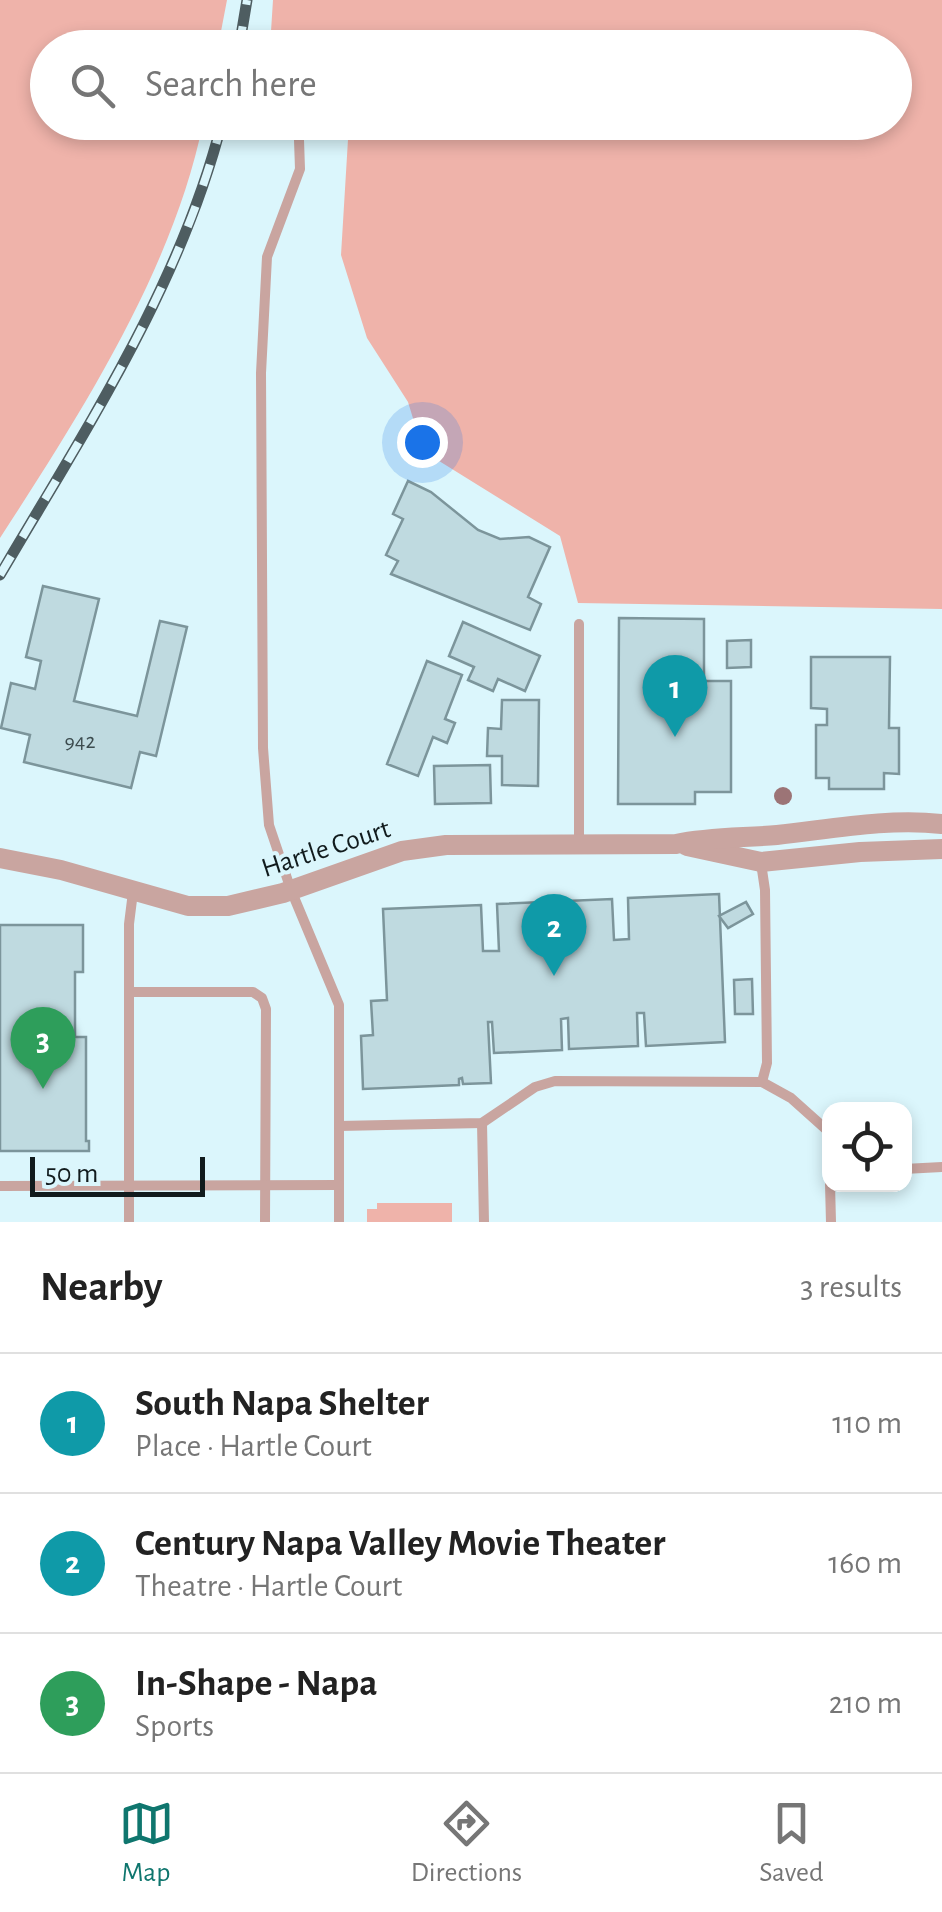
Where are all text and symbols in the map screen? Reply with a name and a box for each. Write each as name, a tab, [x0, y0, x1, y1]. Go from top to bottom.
search box	[30, 30, 912, 140]
icon: search	[65, 58, 120, 113]
text: Search here	[145, 66, 317, 104]
your location	[397, 417, 448, 468]
pin: 1	[642, 654, 708, 737]
house number: 942	[65, 730, 95, 752]
street label: Hartle Court	[258, 815, 394, 883]
pin: 2	[522, 894, 586, 976]
pin: 3	[10, 1006, 76, 1089]
map controls	[822, 1102, 912, 1192]
button: locate	[822, 1102, 912, 1192]
scale bar	[30, 1152, 205, 1196]
text: 50 m	[45, 1160, 99, 1188]
text: Nearby	[40, 1266, 163, 1308]
text: 3 results	[800, 1271, 902, 1303]
text: South Napa Shelter	[135, 1385, 429, 1423]
text: 1	[67, 1407, 78, 1439]
text: 110 m	[832, 1407, 902, 1439]
text: Place · Hartle Court	[135, 1430, 372, 1462]
text: Century Napa Valley Movie Theater	[135, 1525, 666, 1563]
text: 2	[65, 1547, 80, 1579]
text: 160 m	[828, 1547, 902, 1579]
text: Theatre · Hartle Court	[135, 1570, 402, 1602]
text: In-Shape - Napa	[135, 1665, 378, 1703]
text: 3	[66, 1687, 79, 1719]
text: 210 m	[829, 1687, 902, 1719]
text: Sports	[135, 1710, 214, 1742]
tab: Map	[119, 1796, 174, 1890]
tab: Directions	[411, 1796, 522, 1890]
tab: Saved	[759, 1796, 823, 1890]

